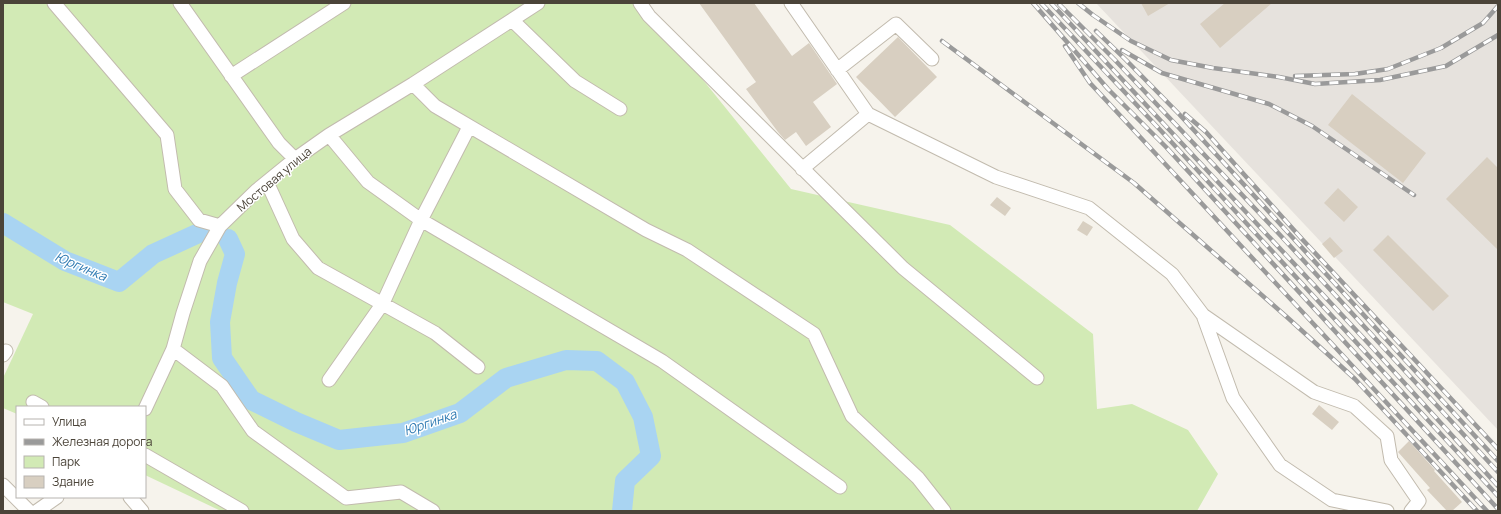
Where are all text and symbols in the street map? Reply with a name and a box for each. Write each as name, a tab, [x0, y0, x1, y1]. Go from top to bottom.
street label: Мостовая улица	[233, 143, 315, 215]
water label: Юргинка	[52, 247, 110, 285]
water label: Юргинка	[401, 404, 459, 439]
legend	[16, 406, 146, 498]
text: Улица	[52, 413, 86, 430]
text: Железная дорога	[52, 433, 152, 450]
text: Парк	[52, 453, 81, 470]
text: Здание	[52, 473, 94, 490]

